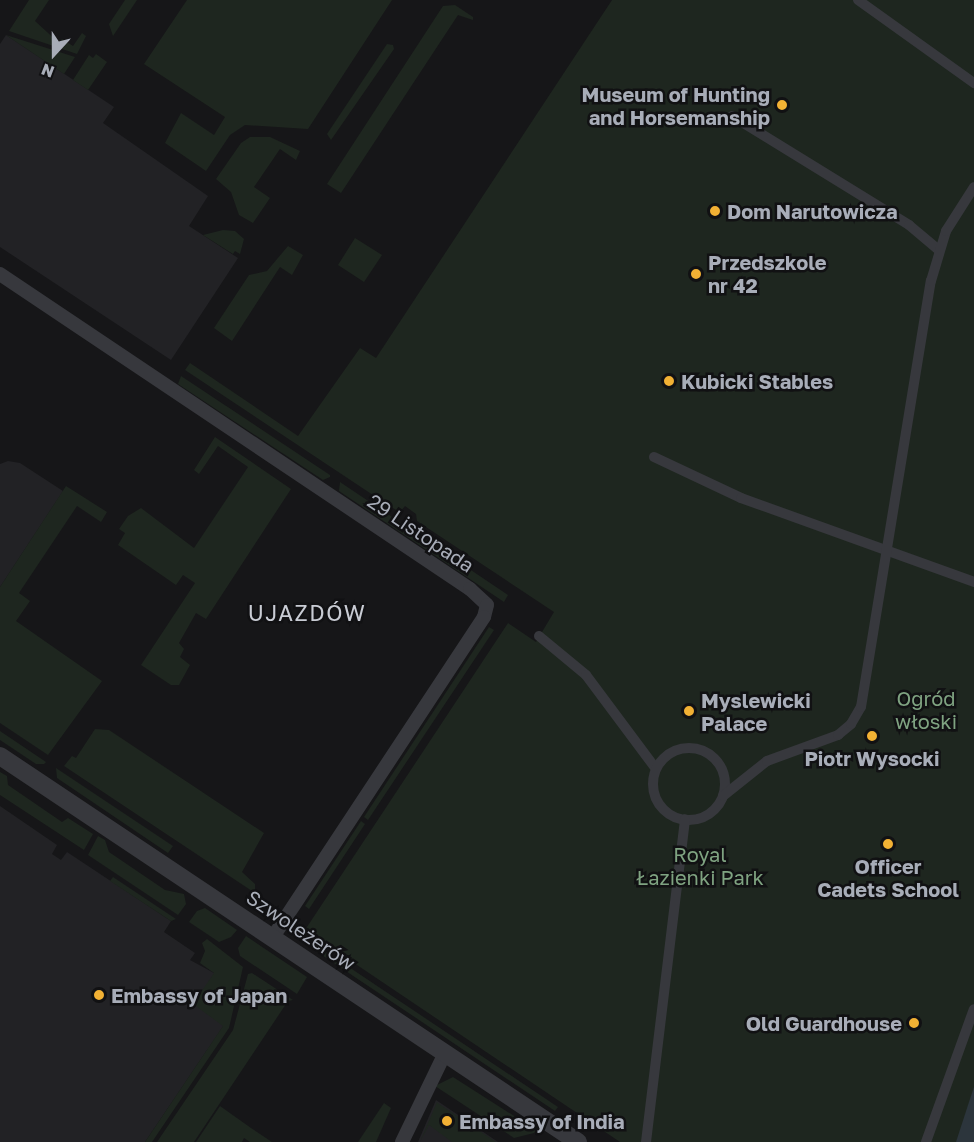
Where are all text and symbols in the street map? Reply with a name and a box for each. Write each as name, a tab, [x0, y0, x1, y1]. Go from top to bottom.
north arrow	[24, 24, 84, 84]
text: N	[38, 59, 57, 82]
place label: Museum of Hunting and Horsemanship	[582, 82, 770, 129]
marker: Museum of Hunting and Horsemanship	[775, 98, 789, 112]
place label: Dom Narutowicza	[727, 199, 898, 223]
marker: Dom Narutowicza	[708, 204, 722, 218]
place label: Przedszkole nr 42	[708, 250, 827, 297]
marker: Przedszkole nr 42	[689, 267, 703, 281]
place label: Kubicki Stables	[681, 369, 833, 393]
marker: Kubicki Stables	[662, 374, 676, 388]
street label: 29 Listopada	[363, 489, 479, 577]
district label: UJAZDÓW	[248, 600, 366, 626]
park label: Ogród włoski	[895, 686, 957, 733]
place label: Myslewicki Palace	[701, 688, 811, 735]
marker: Myslewicki Palace	[682, 704, 696, 718]
marker: Piotr Wysocki	[865, 729, 879, 743]
place label: Piotr Wysocki	[804, 746, 940, 770]
marker: Officer Cadets School	[881, 837, 895, 851]
park label: Royal Łazienki Park	[636, 842, 764, 889]
place label: Officer Cadets School	[817, 854, 959, 901]
street label: Szwoleżerów	[242, 885, 360, 975]
place label: Embassy of Japan	[111, 983, 287, 1007]
marker: Embassy of Japan	[92, 988, 106, 1002]
place label: Old Guardhouse	[746, 1011, 902, 1035]
marker: Old Guardhouse	[907, 1016, 921, 1030]
place label: Embassy of India	[459, 1109, 625, 1133]
marker: Embassy of India	[440, 1114, 454, 1128]

